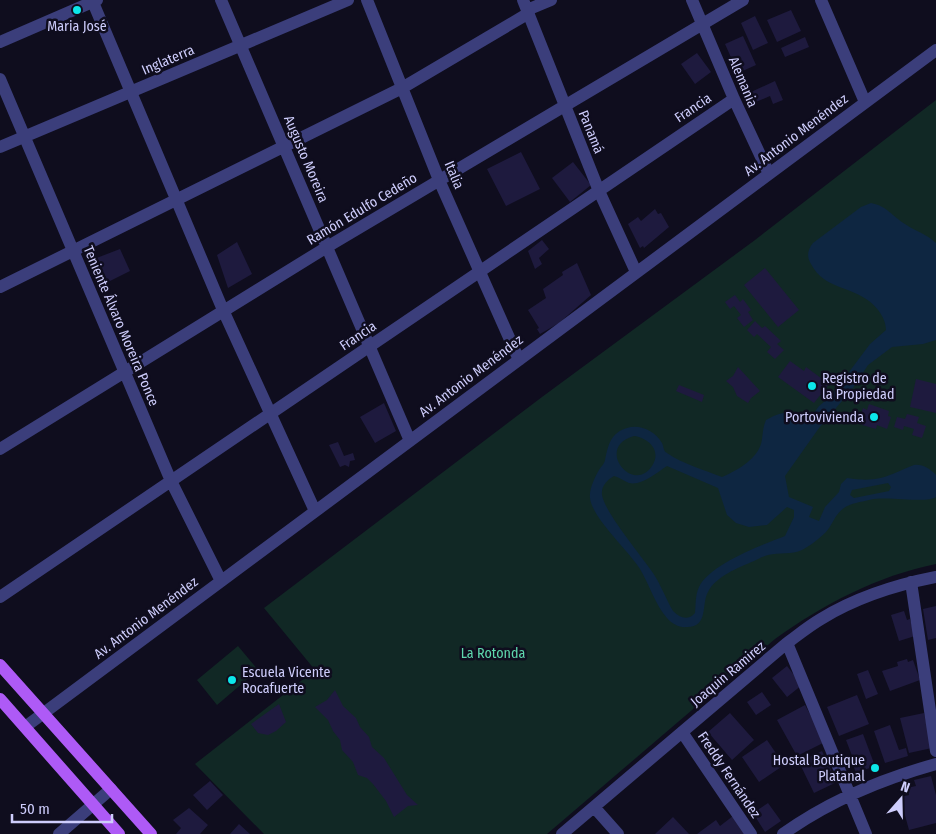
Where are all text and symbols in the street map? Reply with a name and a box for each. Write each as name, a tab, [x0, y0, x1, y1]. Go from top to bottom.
marker: Maria José	[71, 4, 83, 16]
place label: Maria José	[47, 18, 107, 35]
street label: Inglaterra	[139, 41, 197, 79]
street label: Alemania	[725, 54, 761, 110]
street label: Francia	[671, 89, 715, 126]
street label: Av. Antonio Menéndez	[741, 90, 852, 180]
street label: Panamá	[575, 108, 607, 156]
street label: Augusto Moreira	[280, 113, 332, 205]
street label: Italia	[441, 158, 468, 192]
street label: Ramón Edulfo Cedeño	[304, 169, 420, 249]
street label: Teniente Álvaro Moreira Ponce	[79, 243, 163, 409]
street label: Francia	[336, 317, 380, 354]
street label: Av. Antonio Menéndez	[416, 331, 527, 421]
place label: Registro de la Propiedad	[822, 370, 894, 403]
marker: Registro de la Propiedad	[806, 380, 818, 392]
place label: Portovivienda	[785, 409, 864, 426]
marker: Portovivienda	[868, 411, 880, 423]
street label: Av. Antonio Menéndez	[91, 573, 202, 663]
street label: Joaquin Ramirez	[687, 637, 769, 710]
park label: La Rotonda	[461, 645, 525, 662]
place label: Escuela Vicente Rocafuerte	[242, 664, 330, 697]
marker: Escuela Vicente Rocafuerte	[226, 674, 238, 686]
street label: Freddy Fernández	[694, 729, 764, 822]
place label: Hostal Boutique Platanal	[773, 752, 865, 785]
marker: Hostal Boutique Platanal	[869, 762, 881, 774]
north arrow	[876, 774, 926, 824]
text: N	[898, 778, 912, 797]
scale bar	[12, 792, 112, 824]
text: 50 m	[20, 800, 50, 818]

